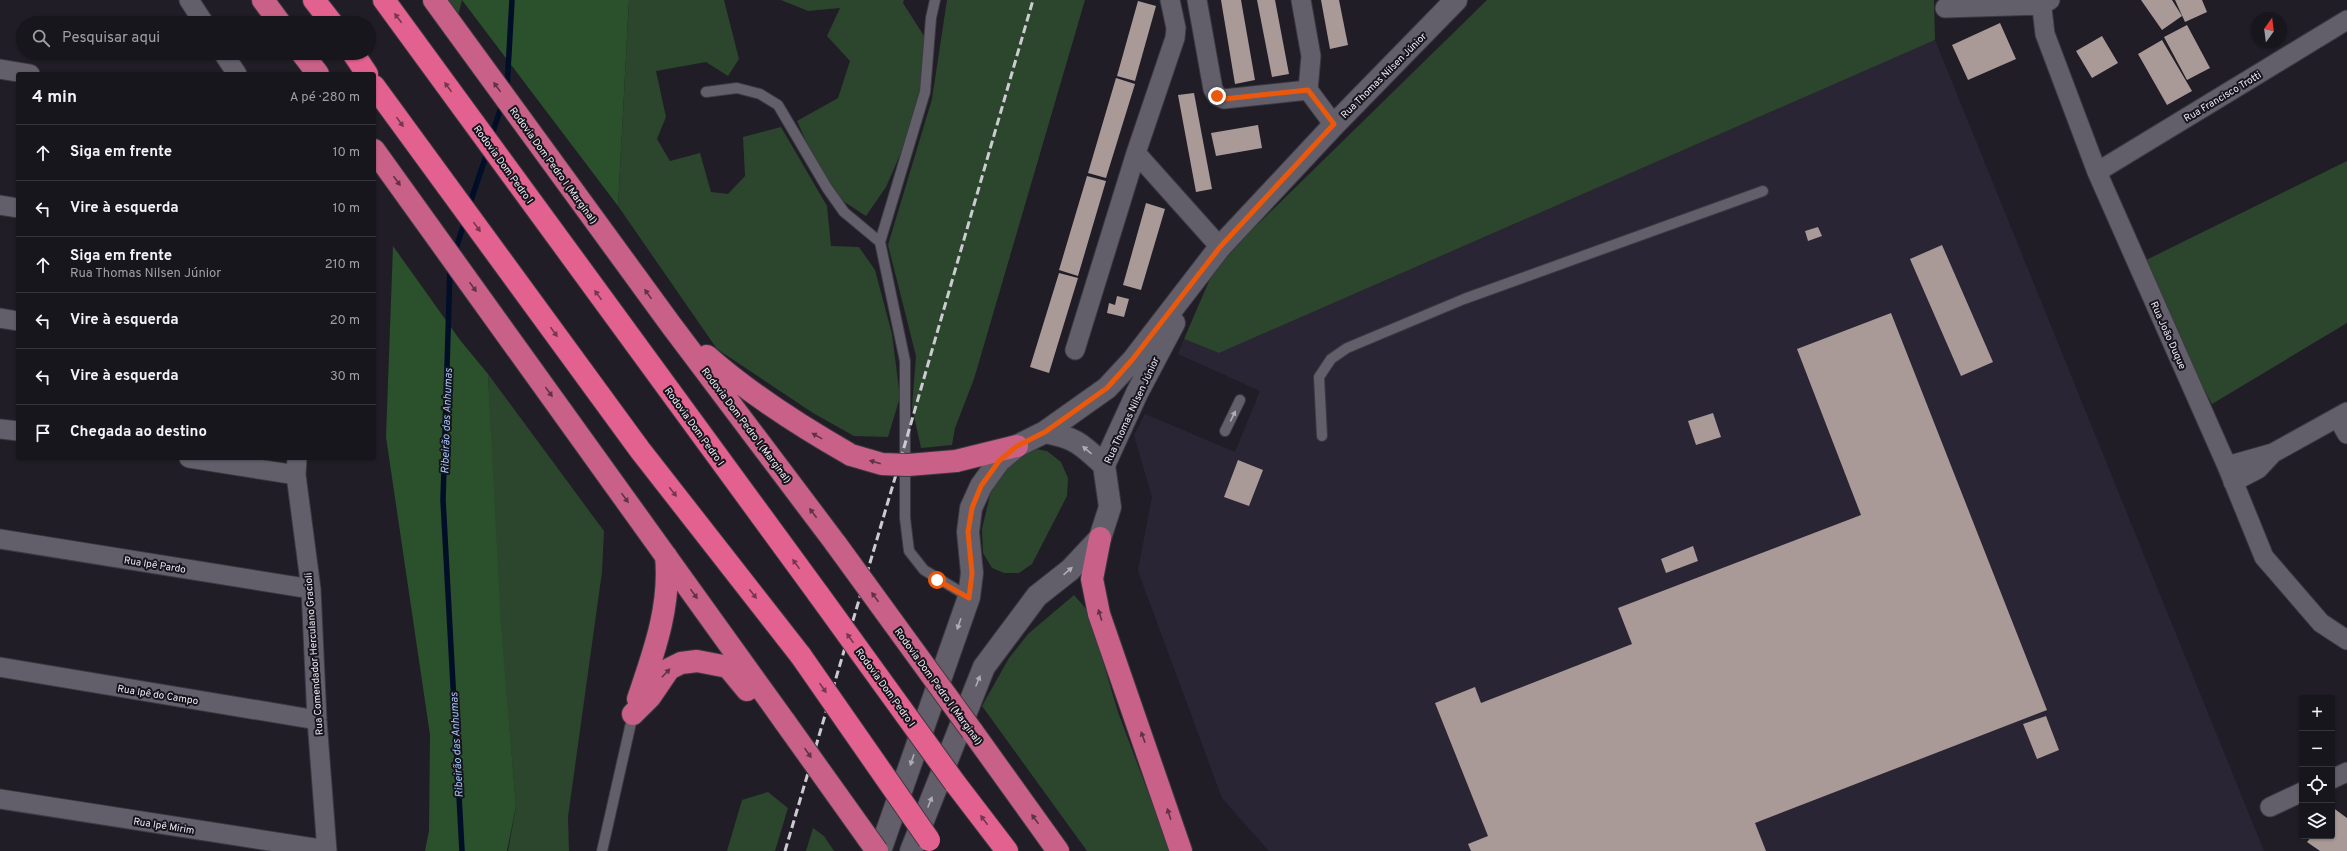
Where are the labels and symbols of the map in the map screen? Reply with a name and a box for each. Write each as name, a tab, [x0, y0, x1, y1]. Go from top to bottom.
north arrow	[2251, 12, 2287, 48]
one-way arrow	[394, 13, 402, 23]
street label: Rua Thomas Nilsen Júnior	[1338, 30, 1430, 122]
street label: Rua Francisco Trotti	[2182, 69, 2264, 126]
one-way arrow	[444, 82, 452, 92]
one-way arrow	[493, 82, 501, 92]
route end	[1208, 87, 1226, 105]
street label: Rodovia Dom Pedro I (Marginal)	[506, 105, 600, 227]
one-way arrow	[396, 117, 404, 127]
street label: Rodovia Dom Pedro I	[470, 123, 536, 207]
one-way arrow	[393, 176, 401, 187]
one-way arrow	[473, 222, 481, 232]
one-way arrow	[469, 282, 477, 292]
one-way arrow	[594, 289, 602, 300]
one-way arrow	[644, 289, 652, 299]
street label: Rua João Duque	[2147, 300, 2188, 372]
one-way arrow	[550, 326, 558, 337]
street label: Rua Thomas Nilsen Júnior	[1102, 355, 1163, 466]
street label: Rodovia Dom Pedro I (Marginal)	[698, 366, 794, 486]
water label: Ribeirão das Anhumas	[438, 367, 456, 474]
street label: Rodovia Dom Pedro I	[661, 385, 727, 469]
one-way arrow	[545, 387, 553, 398]
one-way arrow	[1230, 410, 1236, 421]
one-way arrow	[811, 432, 823, 439]
one-way arrow	[1082, 446, 1093, 455]
one-way arrow	[869, 459, 881, 465]
one-way arrow	[668, 486, 677, 497]
one-way arrow	[621, 493, 629, 503]
one-way arrow	[809, 507, 817, 518]
street label: Rua Ipê Pardo	[123, 554, 187, 577]
one-way arrow	[792, 558, 800, 569]
one-way arrow	[1062, 567, 1073, 576]
route start	[928, 571, 946, 589]
street label: Rua Comendador Herculano Gracioli	[302, 572, 327, 736]
one-way arrow	[749, 588, 757, 599]
one-way arrow	[690, 589, 698, 600]
one-way arrow	[871, 592, 879, 603]
one-way arrow	[1097, 609, 1103, 621]
one-way arrow	[956, 618, 962, 630]
street label: Rodovia Dom Pedro I (Marginal)	[891, 626, 985, 748]
one-way arrow	[846, 632, 854, 643]
street label: Rodovia Dom Pedro I	[852, 646, 918, 730]
one-way arrow	[661, 668, 671, 678]
one-way arrow	[976, 675, 982, 687]
one-way arrow	[820, 682, 827, 693]
street label: Rua Ipê do Campo	[116, 683, 199, 708]
water label: Ribeirão das Anhumas	[447, 691, 467, 798]
one-way arrow	[1139, 731, 1145, 743]
one-way arrow	[804, 748, 812, 759]
one-way arrow	[909, 754, 915, 766]
one-way arrow	[928, 795, 934, 807]
one-way arrow	[1166, 808, 1172, 820]
one-way arrow	[979, 814, 988, 825]
one-way arrow	[1031, 814, 1039, 825]
street label: Rua Ipê Mirim	[132, 815, 195, 838]

